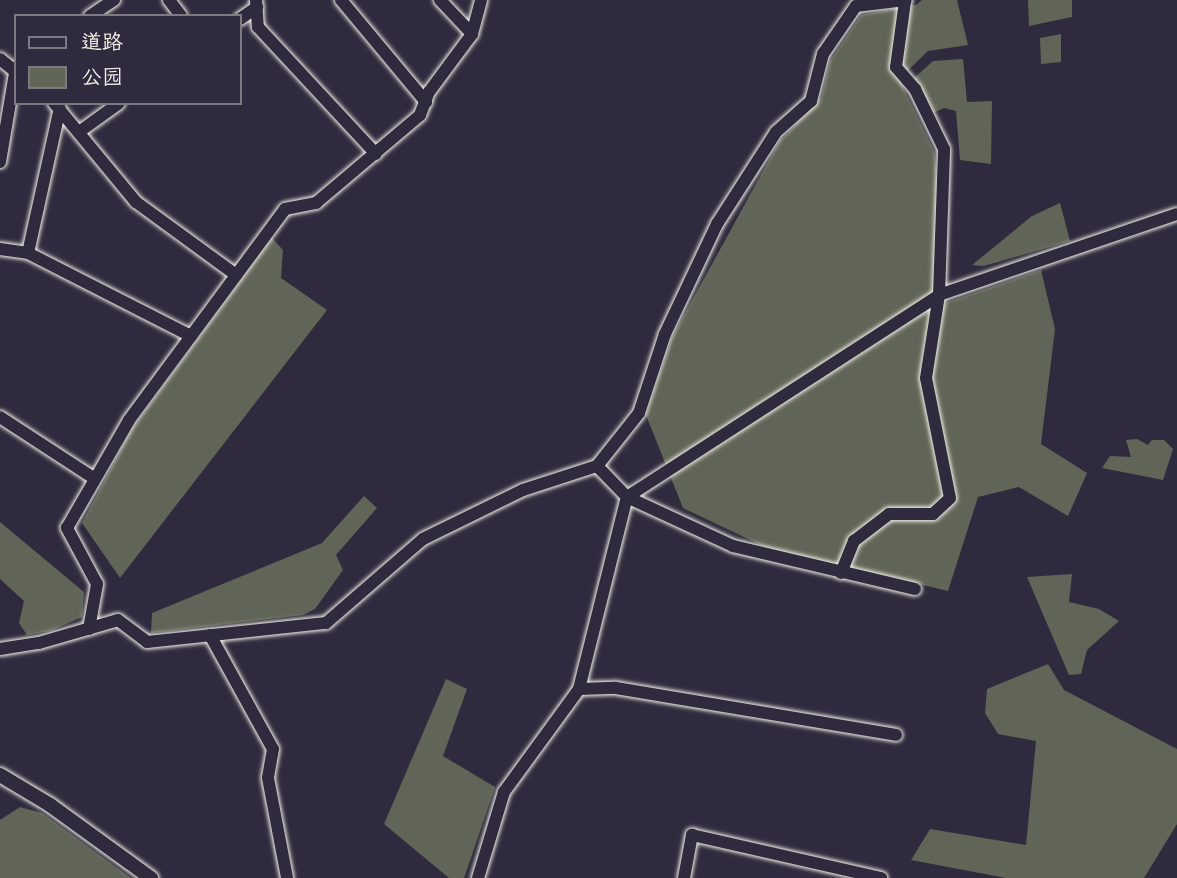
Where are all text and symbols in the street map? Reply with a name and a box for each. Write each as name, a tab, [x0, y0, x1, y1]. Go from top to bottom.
legend	[14, 14, 242, 105]
text: 道路	[81, 33, 123, 58]
text: 公园	[81, 68, 123, 93]

